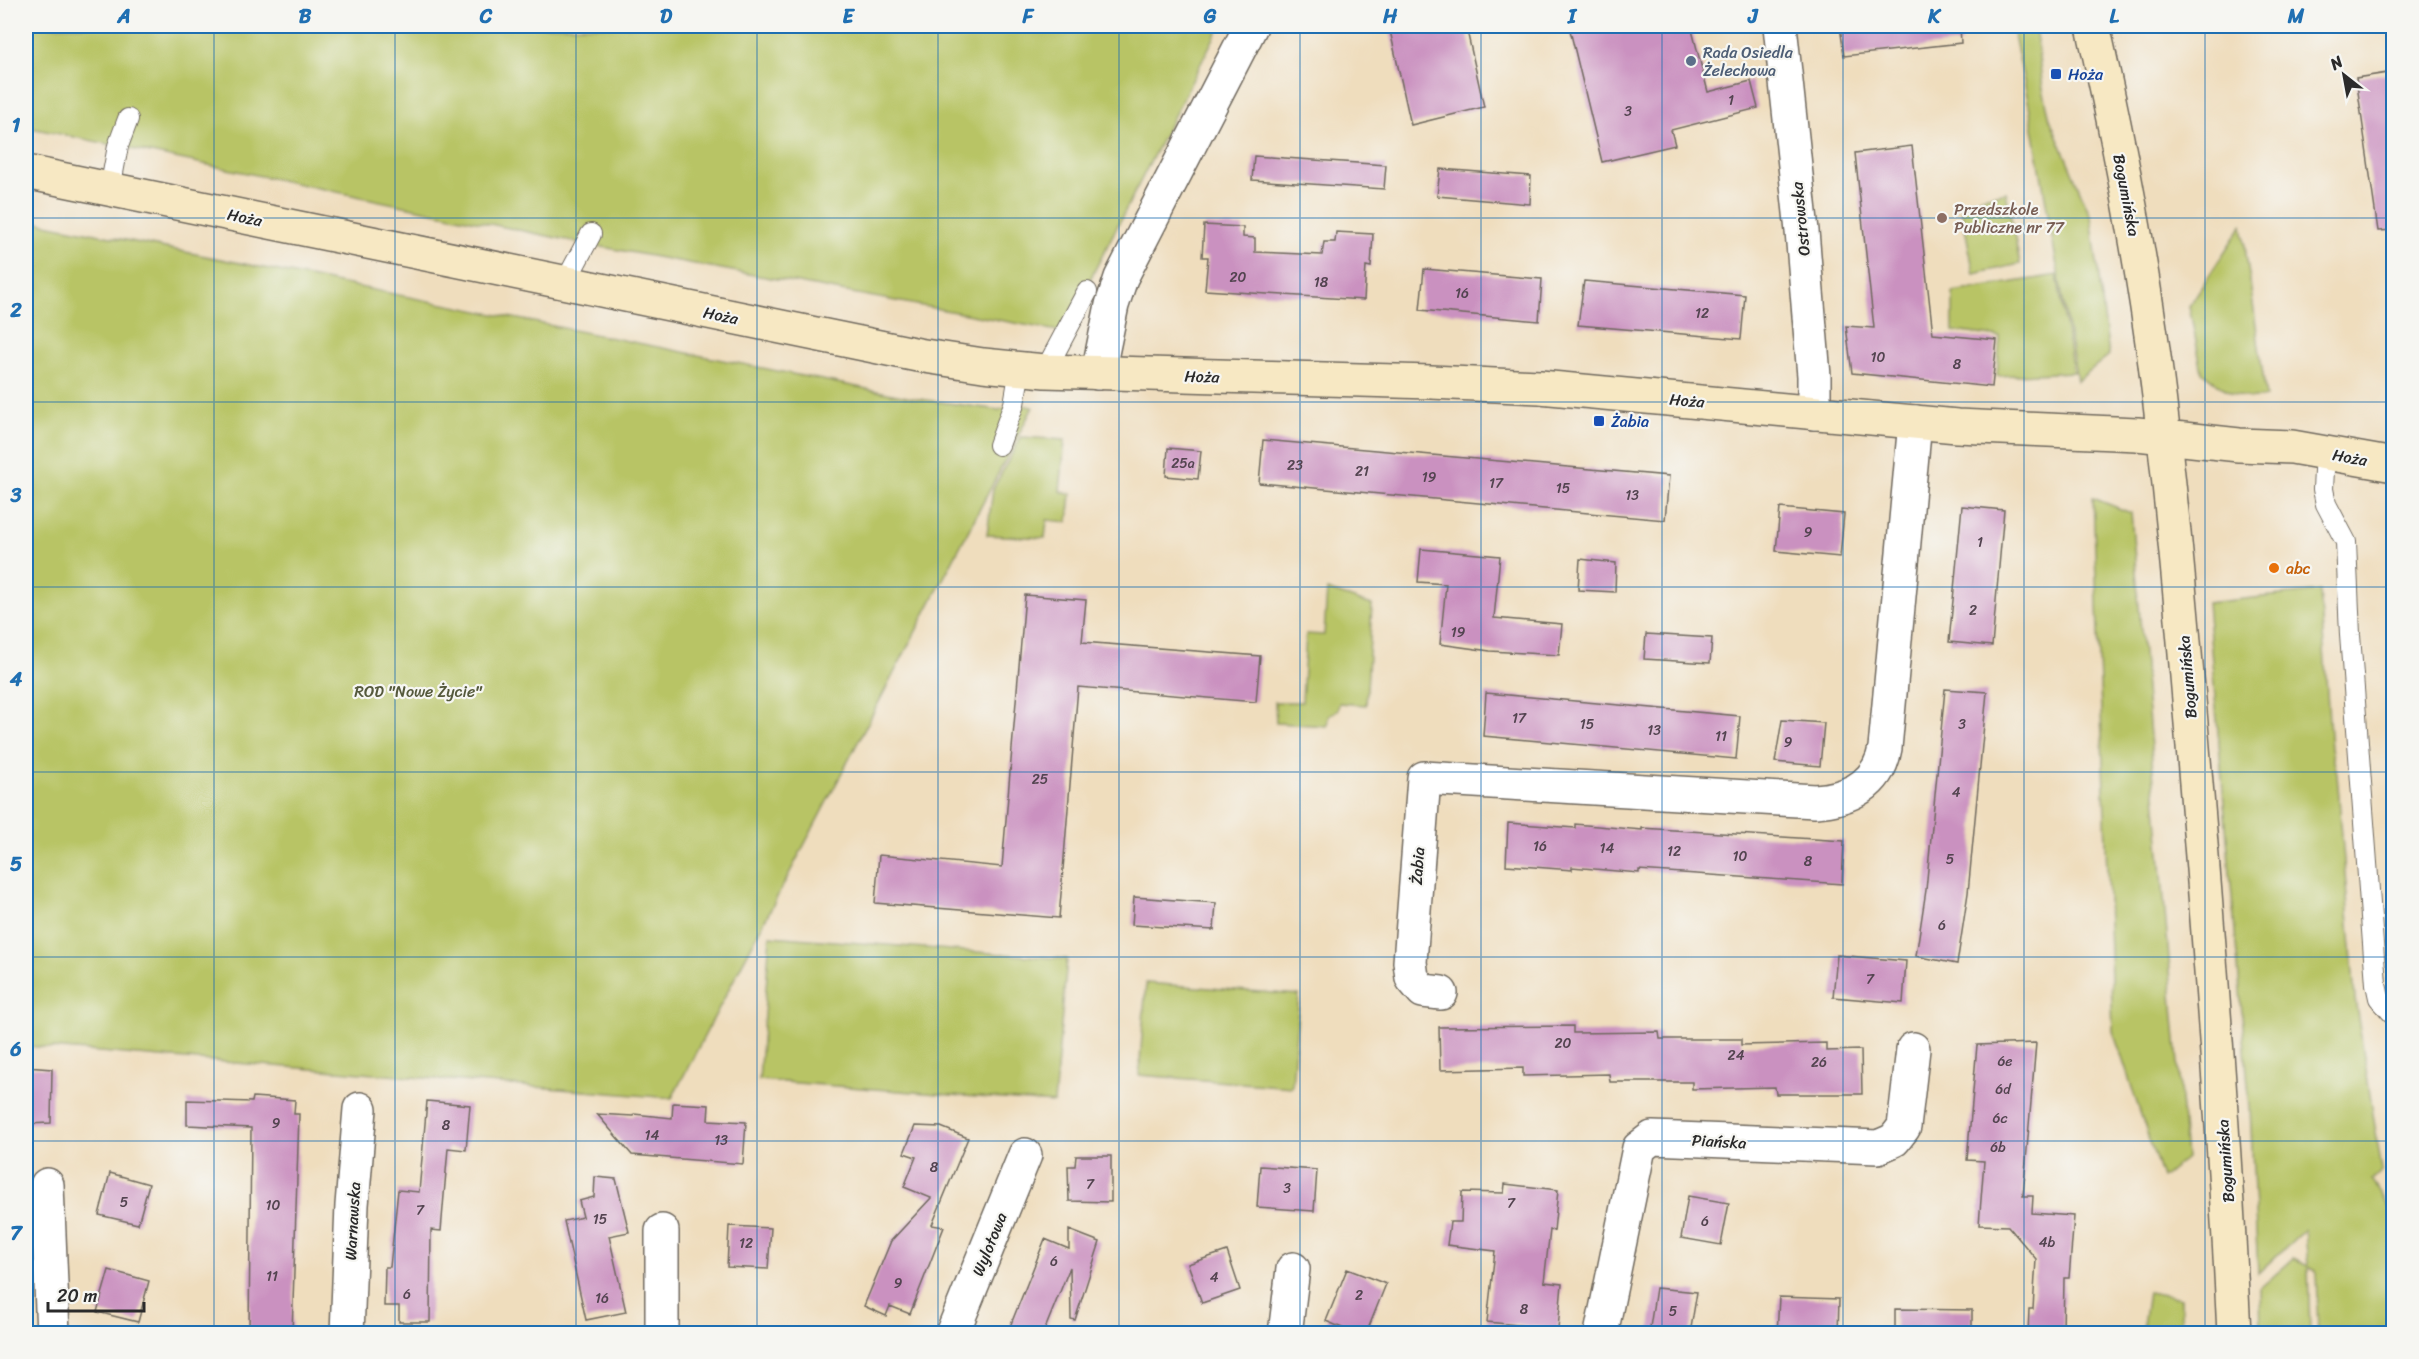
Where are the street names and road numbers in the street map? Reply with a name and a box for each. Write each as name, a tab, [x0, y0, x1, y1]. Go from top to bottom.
street label: Bogumińska	[2104, 151, 2149, 239]
street label: Ostrowska	[1782, 180, 1819, 257]
street label: Hoża	[225, 200, 266, 236]
street label: Hoża	[701, 298, 742, 334]
street label: Hoża	[1184, 361, 1221, 392]
street label: Hoża	[1668, 385, 1707, 417]
street label: Hoża	[2330, 440, 2371, 475]
street label: Bogumińska	[2169, 634, 2206, 720]
street label: Żabia	[1402, 846, 1433, 886]
street label: Bogumińska	[2208, 1118, 2243, 1204]
street label: Piańska	[1691, 1126, 1747, 1157]
street label: Warnawska	[336, 1181, 369, 1261]
street label: Wylotowa	[963, 1208, 1015, 1281]

